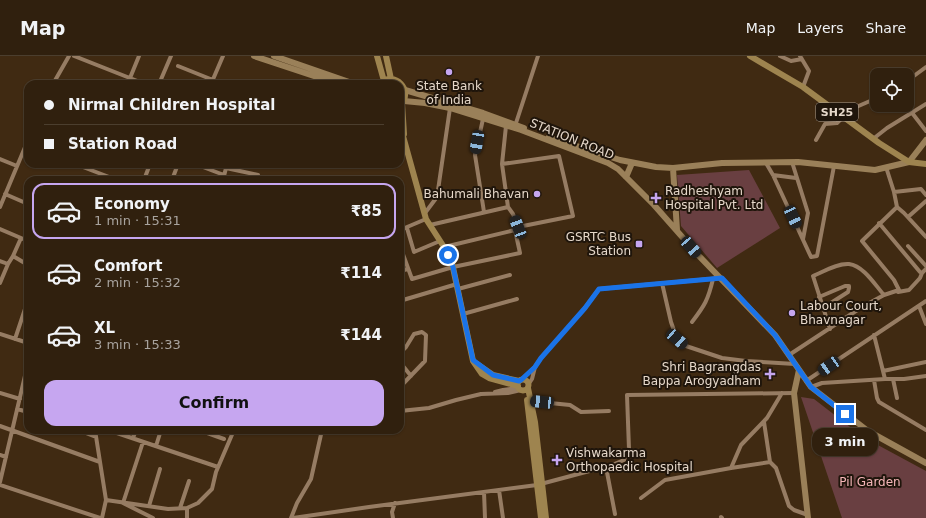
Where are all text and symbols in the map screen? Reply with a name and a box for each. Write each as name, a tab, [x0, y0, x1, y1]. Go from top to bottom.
text: Map	[20, 17, 65, 39]
text: Map	[746, 20, 775, 36]
text: Layers	[797, 20, 844, 36]
text: Share	[866, 20, 906, 36]
marker: State Bank of India	[444, 67, 454, 77]
map controls	[870, 68, 914, 112]
button: locate	[870, 68, 914, 112]
place label: State Bank of India	[416, 79, 482, 107]
text: Nirmal Children Hospital	[68, 96, 276, 114]
road number: SH25	[816, 103, 858, 121]
street label: STATION ROAD	[528, 116, 616, 162]
car	[469, 129, 485, 155]
text: Station Road	[68, 135, 177, 153]
place label: Radheshyam Hospital Pvt. Ltd	[665, 184, 763, 212]
place label: Bahumali Bhavan	[423, 187, 529, 201]
marker: Bahumali Bhavan	[532, 189, 542, 199]
marker: Radheshyam Hospital Pvt. Ltd	[650, 192, 662, 204]
icon: car	[46, 193, 82, 229]
text: Economy	[94, 195, 170, 213]
text: ₹85	[351, 202, 382, 220]
car	[782, 204, 804, 230]
text: 1 min · 15:31	[94, 213, 181, 228]
car	[508, 214, 528, 240]
place label: GSRTC Bus Station	[566, 230, 631, 258]
car	[679, 234, 703, 260]
marker: GSRTC Bus Station	[634, 239, 644, 249]
route start	[439, 246, 457, 264]
icon: car	[46, 255, 82, 291]
text: Comfort	[94, 257, 162, 275]
text: ₹114	[340, 264, 382, 282]
text: 2 min · 15:32	[94, 275, 181, 290]
place label: Labour Court, Bhavnagar	[800, 299, 882, 327]
marker: Labour Court, Bhavnagar	[787, 308, 797, 318]
icon: car	[46, 317, 82, 353]
text: XL	[94, 319, 115, 337]
text: ₹144	[340, 326, 382, 344]
car	[664, 327, 690, 351]
text: 3 min · 15:33	[94, 337, 181, 352]
car	[816, 354, 842, 378]
place label: Shri Bagrangdas Bappa Arogyadham	[642, 360, 761, 388]
marker: Shri Bagrangdas Bappa Arogyadham	[764, 368, 776, 380]
button: Confirm	[44, 380, 384, 426]
car	[529, 395, 555, 409]
route end	[836, 405, 854, 423]
callout: 3 min	[812, 428, 878, 456]
text: 3 min	[825, 434, 865, 449]
place label: Vishwakarma Orthopaedic Hospital	[566, 446, 693, 474]
marker: Vishwakarma Orthopaedic Hospital	[551, 454, 563, 466]
park label: Pil Garden	[839, 475, 901, 489]

